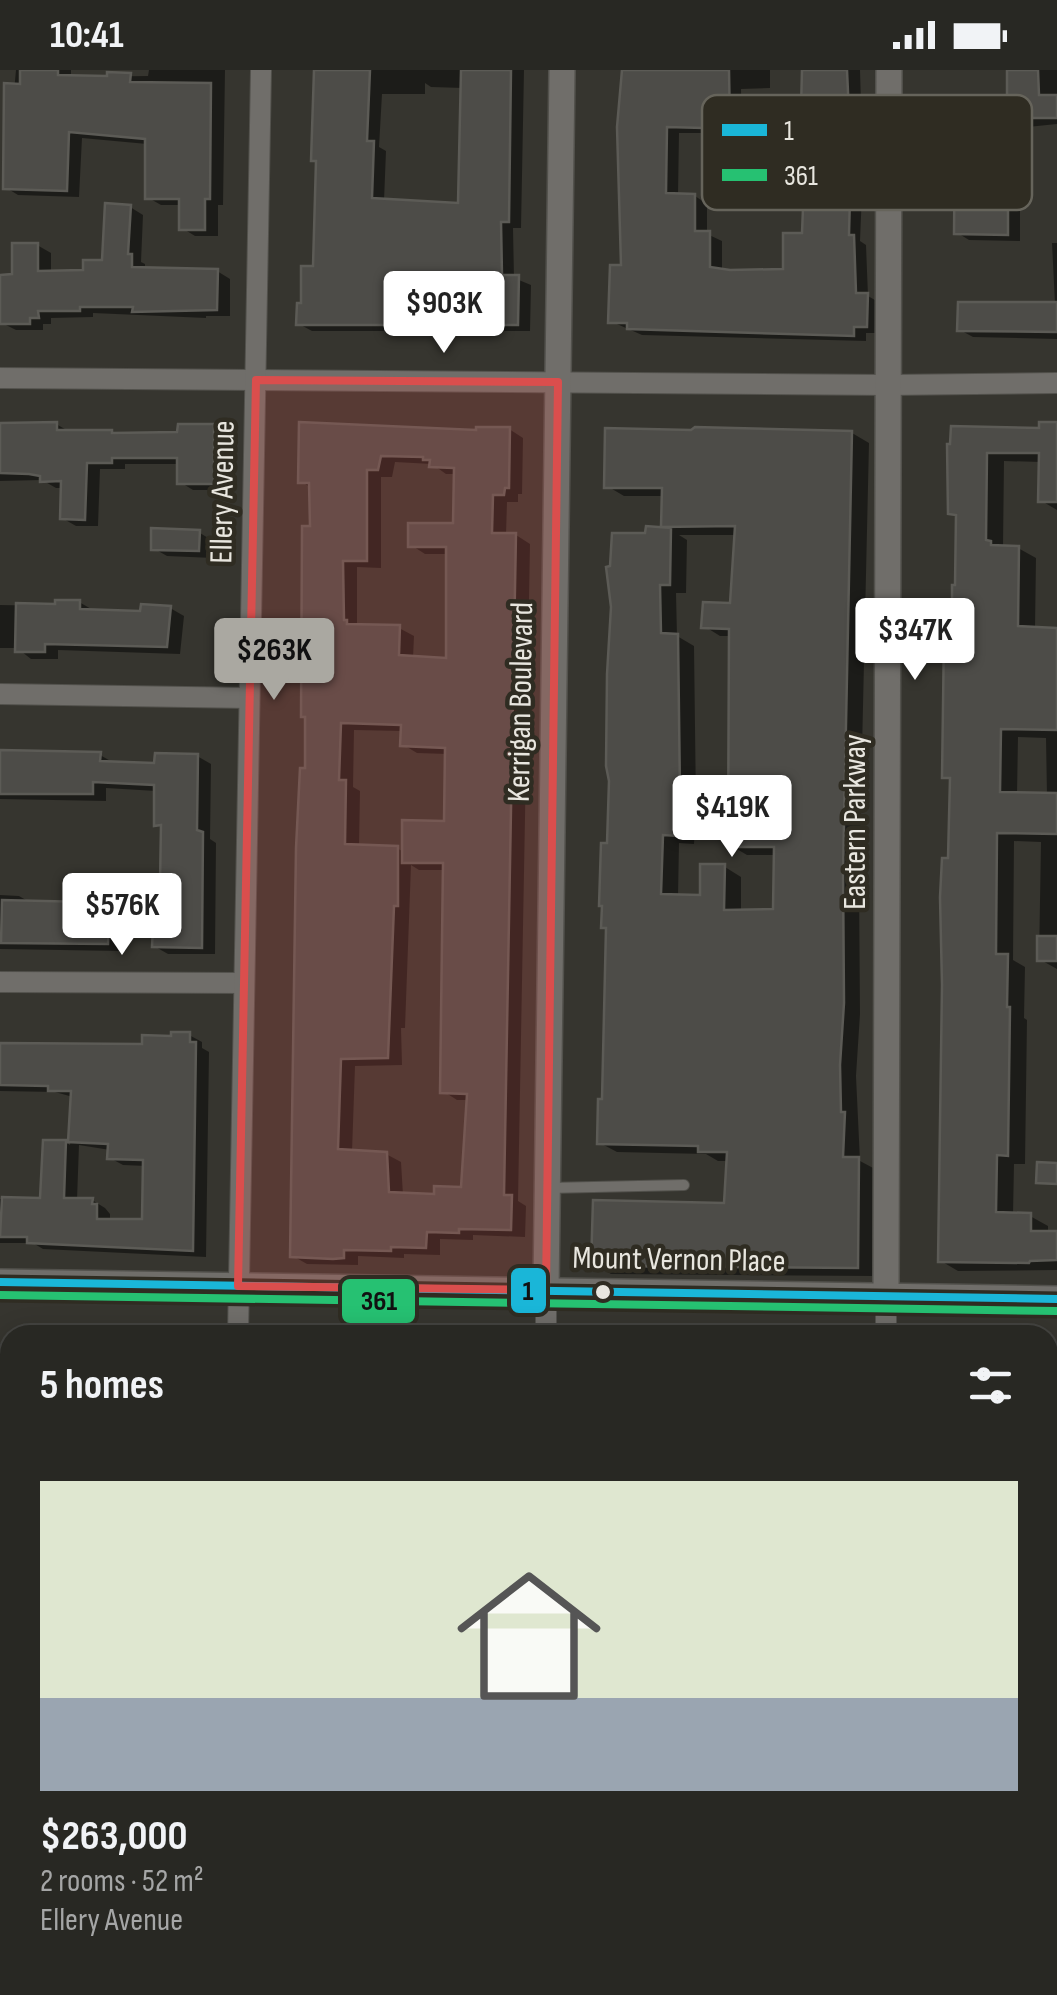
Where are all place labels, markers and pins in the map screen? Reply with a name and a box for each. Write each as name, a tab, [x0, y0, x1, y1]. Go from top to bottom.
pin: $903K	[374, 271, 514, 356]
pin: $347K	[845, 598, 985, 683]
pin: $263K	[204, 618, 344, 703]
pin: $419K	[662, 775, 802, 860]
pin: $576K	[52, 873, 192, 958]
unlabelled marker	[593, 1282, 613, 1302]

